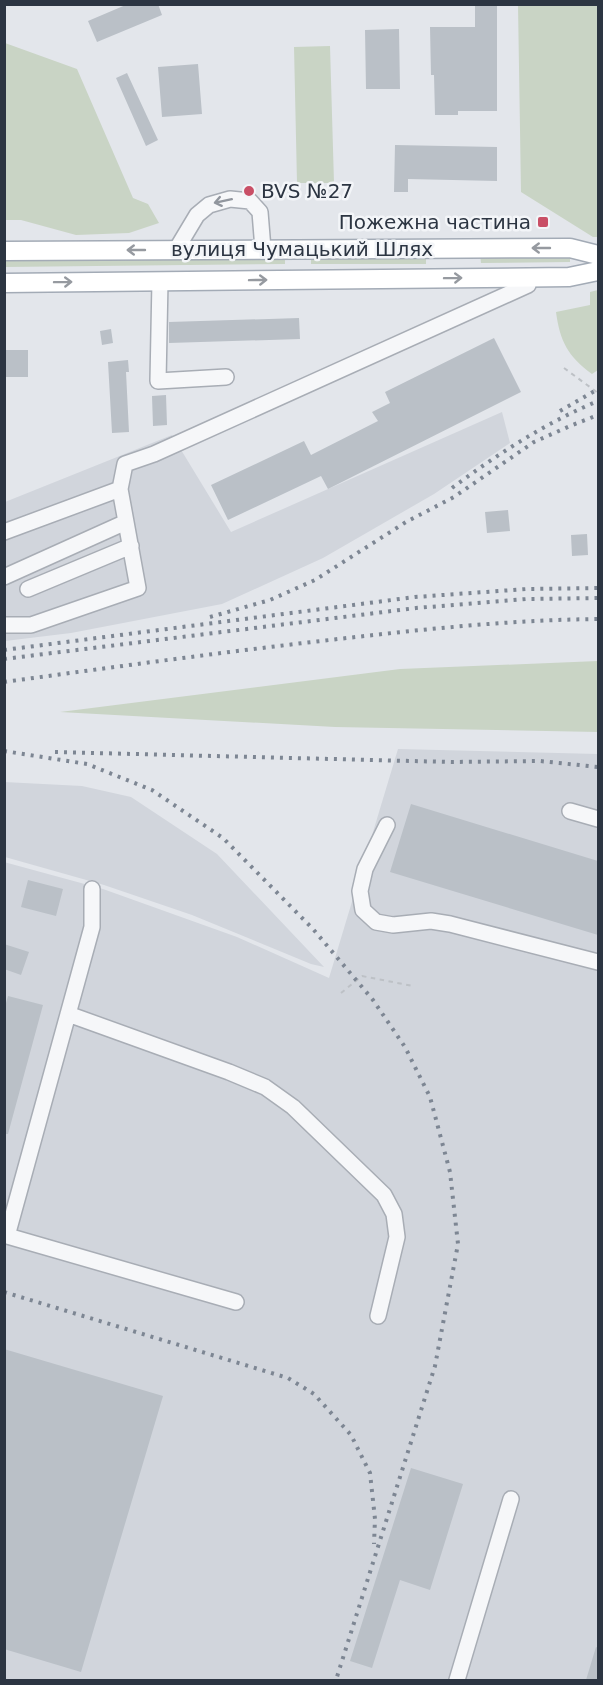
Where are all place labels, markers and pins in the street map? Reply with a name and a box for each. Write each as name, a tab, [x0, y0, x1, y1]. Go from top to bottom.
place label: BVS №27	[261, 179, 353, 203]
marker: BVS №27	[242, 184, 256, 198]
place label: Пожежна частина	[339, 210, 531, 234]
marker: Пожежна частина	[536, 215, 550, 229]

